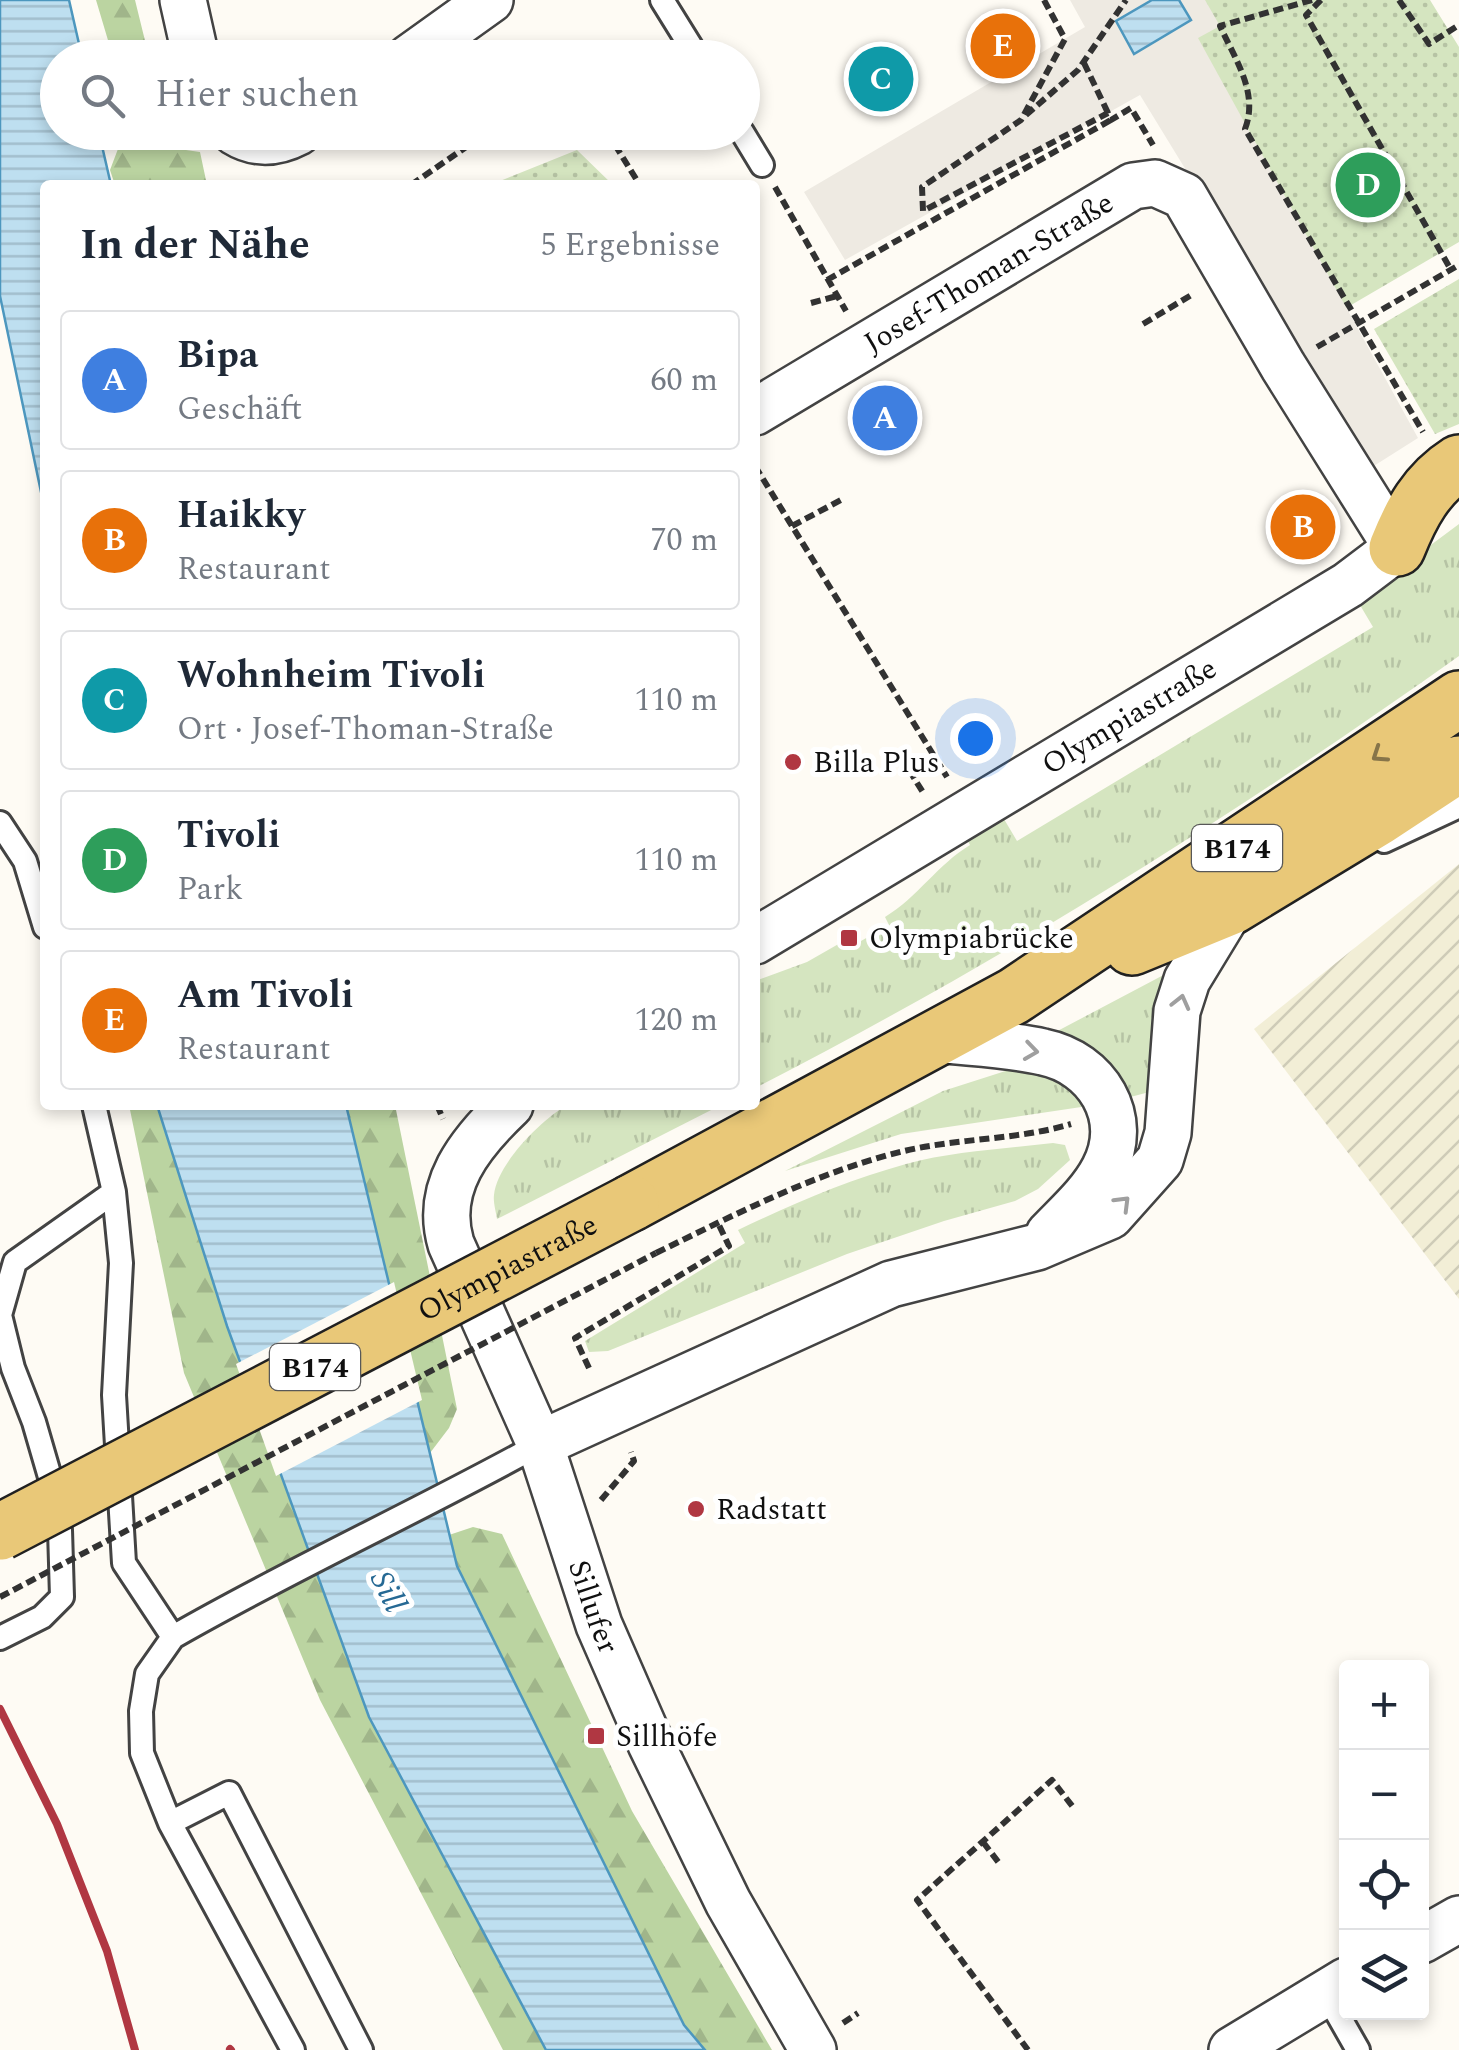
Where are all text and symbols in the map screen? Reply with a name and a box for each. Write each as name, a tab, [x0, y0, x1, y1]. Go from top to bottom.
pin: E	[970, 8, 1036, 84]
search box	[40, 40, 760, 150]
pin: C	[848, 42, 914, 116]
text: Hier suchen	[155, 66, 359, 124]
icon: search	[75, 68, 130, 123]
pin: D	[1336, 148, 1400, 222]
street label: Josef-Thoman-Straße	[855, 181, 1123, 366]
text: In der Nähe	[80, 214, 310, 277]
text: 5 Ergebnisse	[541, 221, 720, 270]
text: Bipa	[177, 327, 259, 385]
text: A	[102, 356, 127, 405]
text: 60 m	[650, 356, 718, 405]
pin: A	[852, 380, 918, 456]
text: Geschäft	[177, 385, 302, 434]
text: Haikky	[177, 487, 305, 545]
pin: B	[1270, 490, 1336, 564]
text: B	[103, 516, 126, 565]
text: 70 m	[650, 516, 718, 565]
text: Restaurant	[177, 545, 331, 594]
street label: Olympiastraße	[1033, 646, 1226, 787]
text: Wohnheim Tivoli	[177, 647, 485, 705]
text: C	[103, 676, 126, 725]
text: 110 m	[634, 676, 718, 725]
text: Ort · Josef-Thoman-Straße	[177, 705, 554, 754]
your location	[950, 713, 1001, 764]
place label: Billa Plus	[813, 740, 940, 786]
one-way arrow	[1371, 742, 1389, 761]
marker: Billa Plus	[782, 751, 804, 773]
text: Tivoli	[177, 807, 280, 865]
road number: B174	[1192, 825, 1282, 871]
text: D	[102, 836, 127, 885]
text: 110 m	[634, 836, 718, 885]
text: Park	[177, 865, 243, 914]
place label: Olympiabrücke	[869, 916, 1074, 962]
marker: Olympiabrücke	[838, 927, 860, 949]
text: Am Tivoli	[177, 967, 354, 1025]
one-way arrow	[1169, 994, 1190, 1011]
text: E	[104, 996, 125, 1045]
text: 120 m	[634, 996, 718, 1045]
text: Restaurant	[177, 1025, 331, 1074]
one-way arrow	[1023, 1040, 1040, 1061]
one-way arrow	[1111, 1197, 1129, 1215]
street label: Olympiastraße	[409, 1202, 606, 1334]
road number: B174	[270, 1344, 360, 1390]
place label: Radstatt	[716, 1487, 827, 1533]
marker: Radstatt	[685, 1498, 707, 1520]
street label: Sillufer	[555, 1554, 631, 1661]
water label: Sill	[357, 1562, 419, 1621]
map controls	[1339, 1660, 1429, 2020]
button: +	[1339, 1660, 1429, 1750]
place label: Sillhöfe	[616, 1714, 717, 1760]
marker: Sillhöfe	[585, 1725, 607, 1747]
button: −	[1339, 1750, 1429, 1840]
button: locate	[1339, 1840, 1429, 1930]
button: layers	[1339, 1930, 1429, 2020]

